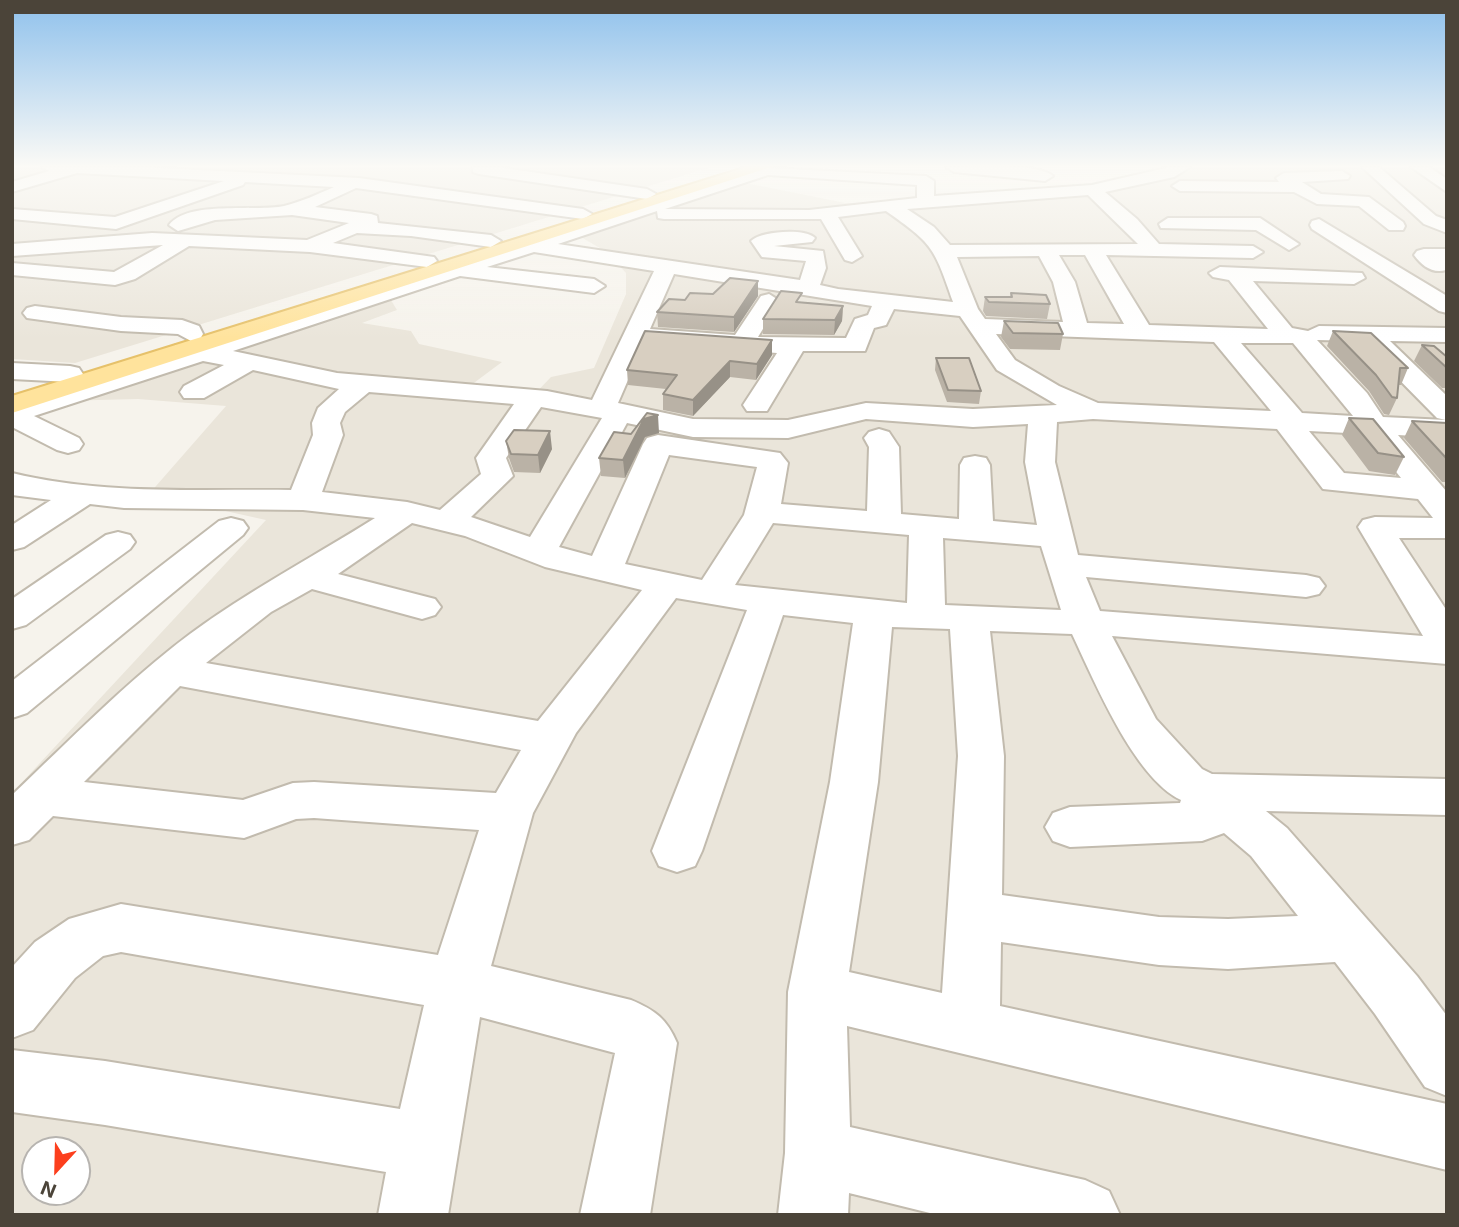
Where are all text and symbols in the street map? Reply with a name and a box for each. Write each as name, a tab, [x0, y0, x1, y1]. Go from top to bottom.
north arrow	[21, 1136, 91, 1206]
text: N	[38, 1176, 60, 1202]

